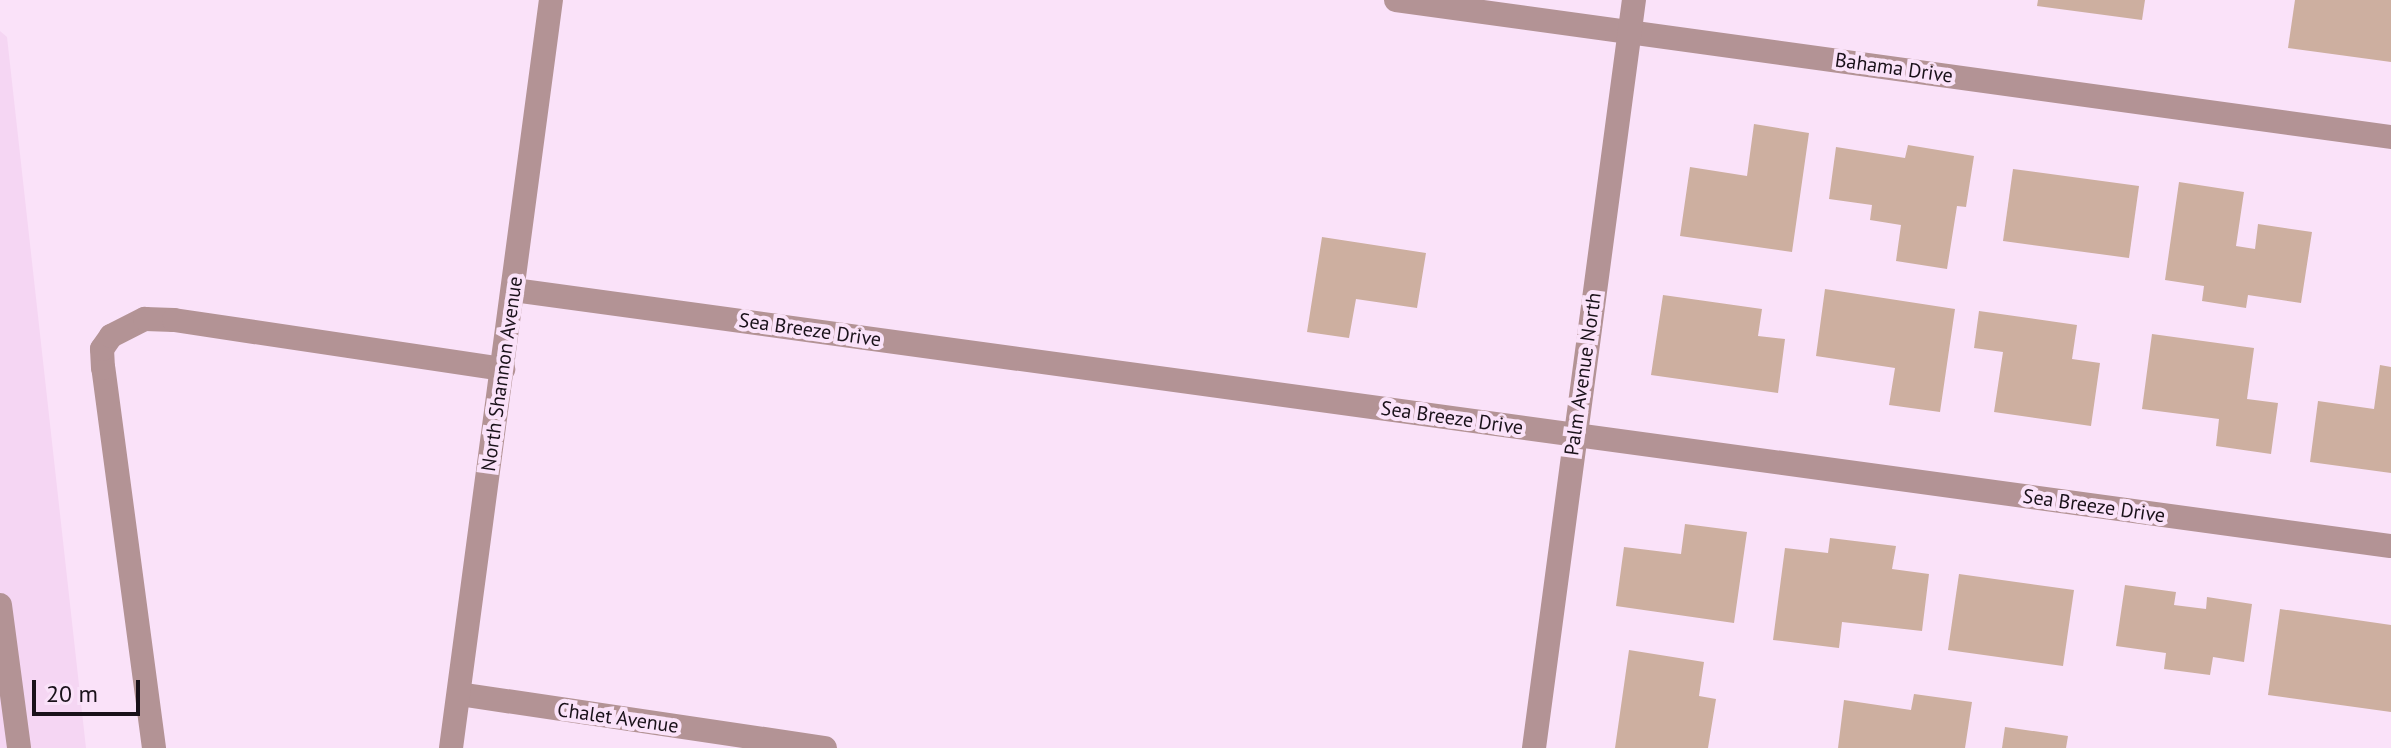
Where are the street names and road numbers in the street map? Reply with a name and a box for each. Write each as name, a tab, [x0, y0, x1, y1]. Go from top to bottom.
street label: Bahama Drive	[1834, 48, 1954, 88]
street label: North Shannon Avenue	[476, 275, 528, 473]
street label: Palm Avenue North	[1560, 291, 1606, 457]
street label: Sea Breeze Drive	[737, 308, 883, 352]
street label: Sea Breeze Drive	[1379, 396, 1525, 440]
street label: Sea Breeze Drive	[2021, 484, 2167, 528]
street label: Chalet Avenue	[555, 698, 681, 738]

